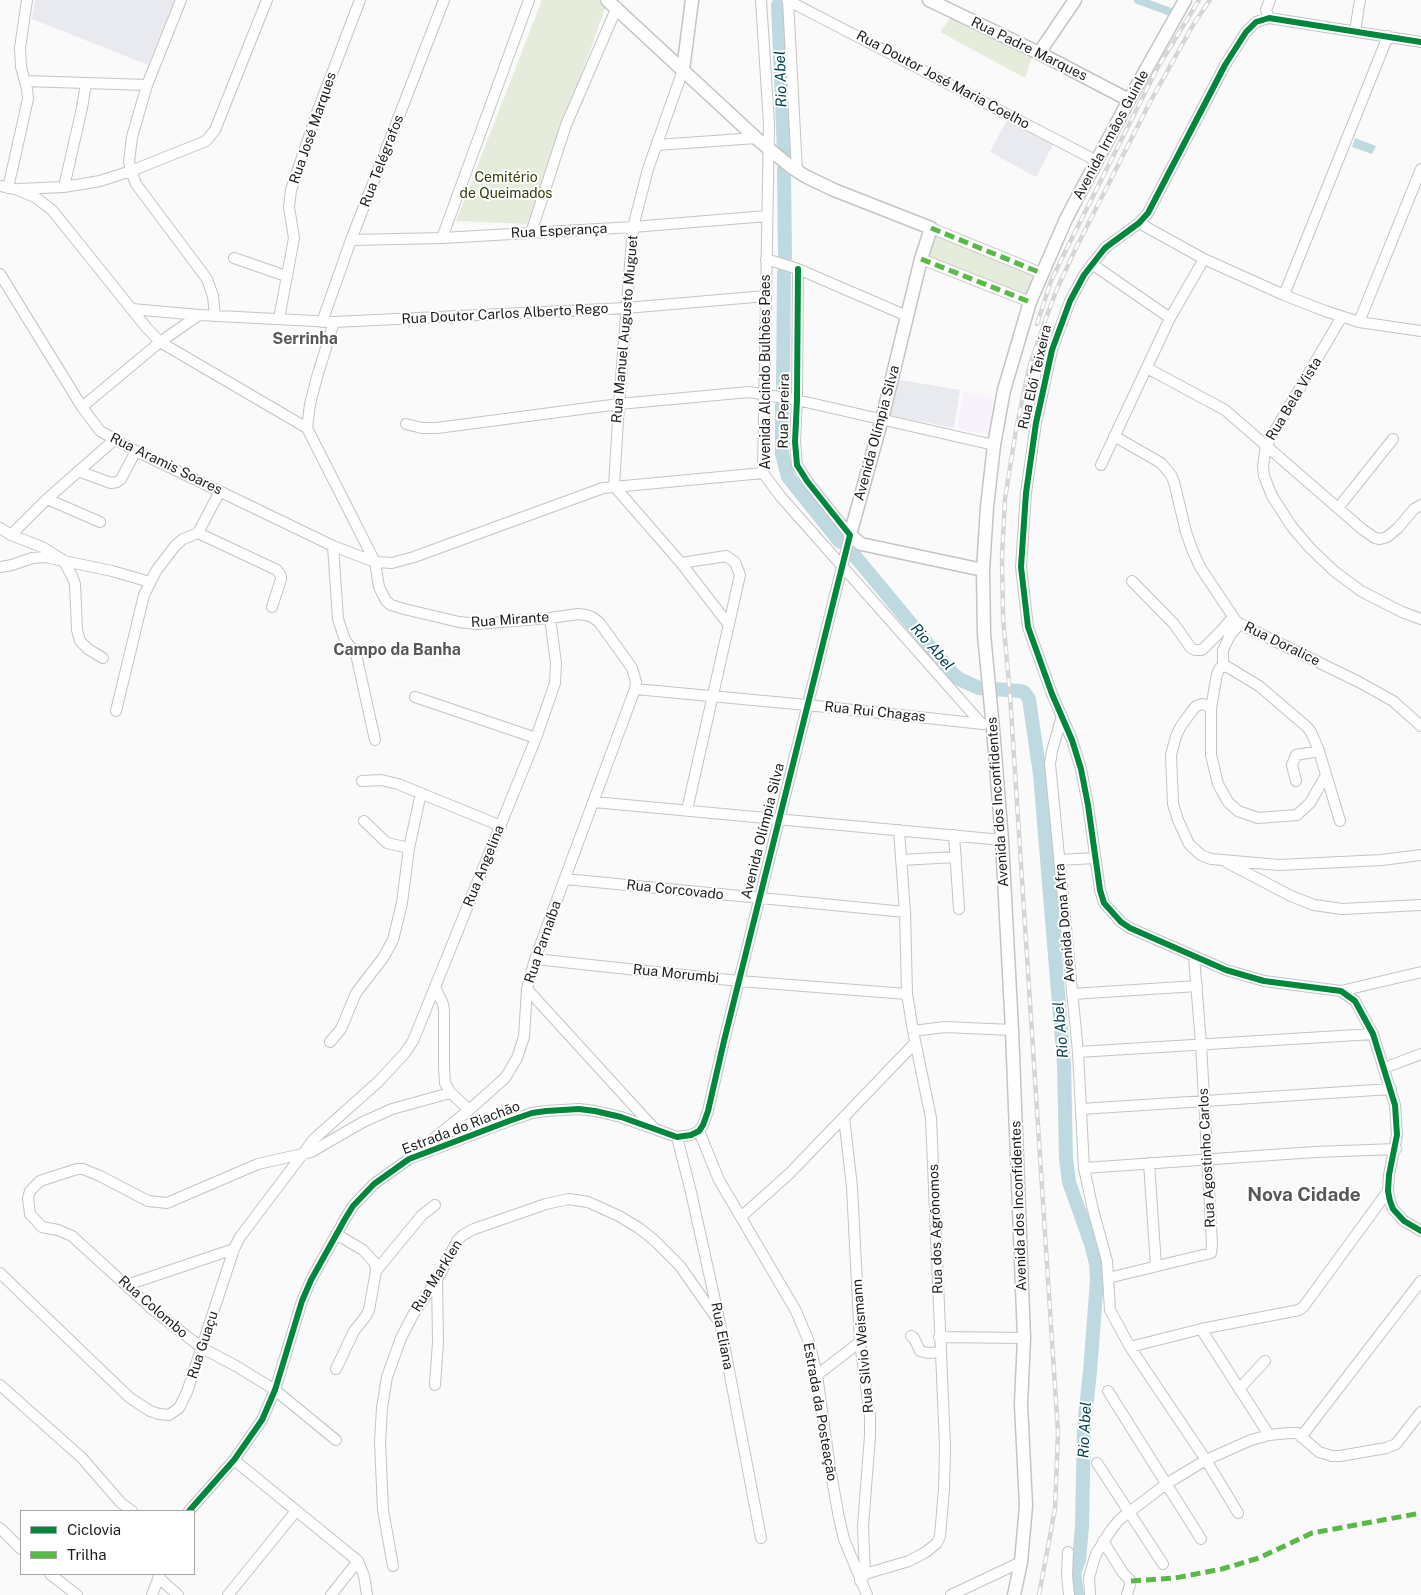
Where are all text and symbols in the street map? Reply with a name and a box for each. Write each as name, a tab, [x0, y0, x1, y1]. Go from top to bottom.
street label: Rua Padre Marques	[968, 14, 1090, 84]
street label: Rua Doutor José Maria Coelho	[853, 27, 1033, 133]
water label: Rio Abel	[771, 50, 791, 108]
street label: Avenida Irmãos Guinle	[1070, 67, 1152, 203]
street label: Rua José Marques	[286, 70, 340, 186]
street label: Rua Telégrafos	[357, 112, 407, 210]
park label: Cemitério de Queimados	[460, 170, 552, 202]
street label: Rua Esperança	[510, 220, 608, 242]
street label: Rua Manuel Augusto Muguet	[608, 234, 642, 424]
street label: Avenida Alcindo Bulhões Paes	[758, 274, 774, 470]
street label: Rua Doutor Carlos Alberto Rego	[401, 300, 609, 328]
street label: Rua Elói Teixeira	[1015, 323, 1055, 431]
district label: Serrinha	[272, 329, 338, 349]
street label: Rua Bela Vista	[1263, 354, 1325, 444]
street label: Avenida Olímpia Silva	[851, 363, 903, 503]
street label: Rua Pereira	[775, 373, 793, 449]
street label: Rua Aramis Soares	[107, 430, 225, 498]
street label: Rua Mirante	[470, 609, 550, 631]
street label: Rua Doralice	[1241, 618, 1323, 670]
water label: Rio Abel	[907, 620, 957, 674]
district label: Campo da Banha	[333, 640, 461, 660]
street label: Rua Rui Chagas	[824, 698, 926, 726]
street label: Avenida dos Inconfidentes	[984, 716, 1012, 888]
street label: Avenida Olímpia Silva	[738, 761, 788, 901]
street label: Rua Angelina	[460, 823, 508, 909]
street label: Avenida Dona Afra	[1051, 863, 1079, 983]
street label: Rua Corcovado	[626, 877, 724, 903]
street label: Rua Parnaíba	[521, 899, 565, 985]
street label: Rua Morumbi	[632, 961, 720, 987]
water label: Rio Abel	[1050, 1001, 1072, 1059]
street label: Rua Agostinho Carlos	[1195, 1088, 1219, 1228]
street label: Estrada do Riachão	[400, 1098, 522, 1158]
street label: Avenida dos Inconfidentes	[1008, 1121, 1030, 1291]
street label: Rua dos Agrônomos	[925, 1164, 947, 1294]
district label: Nova Cidade	[1247, 1184, 1361, 1206]
street label: Rua Marklen	[408, 1237, 466, 1315]
street label: Rua Colombo	[115, 1272, 191, 1342]
street label: Rua Silvio Weismann	[849, 1278, 877, 1414]
street label: Rua Eliana	[707, 1301, 737, 1371]
street label: Rua Guaçu	[184, 1309, 222, 1381]
street label: Estrada da Posteação	[800, 1341, 840, 1483]
water label: Rio Abel	[1075, 1401, 1095, 1459]
legend	[20, 1510, 195, 1575]
text: Ciclovia	[67, 1521, 121, 1538]
text: Trilha	[67, 1546, 106, 1563]

